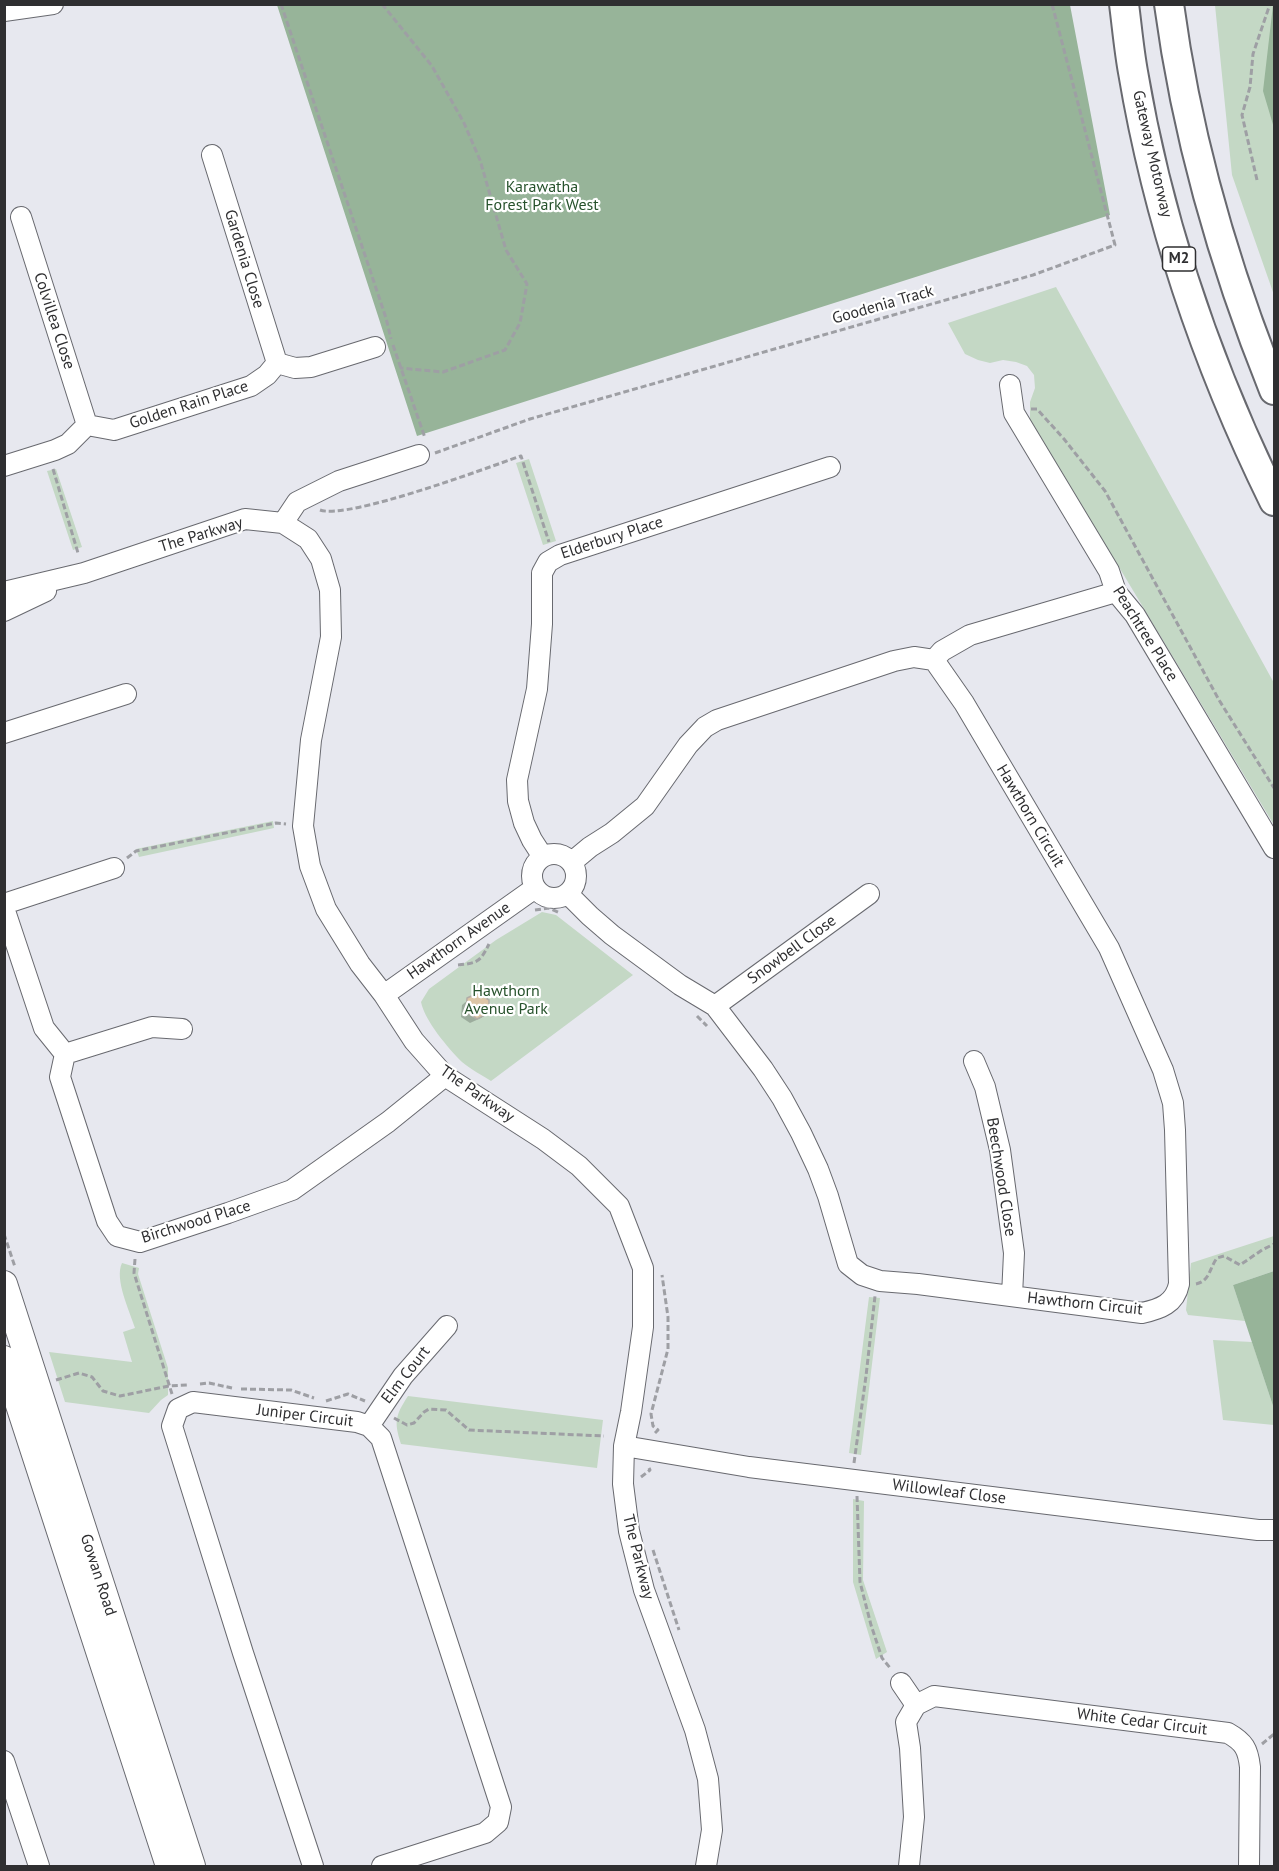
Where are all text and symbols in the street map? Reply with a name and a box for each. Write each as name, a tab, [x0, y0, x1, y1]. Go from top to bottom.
street label: Gateway Motorway	[1128, 89, 1176, 219]
park label: Karawatha Forest Park West	[485, 177, 599, 215]
street label: Gardenia Close	[220, 207, 268, 311]
road number: M2	[1162, 247, 1196, 271]
street label: Colvillea Close	[29, 270, 79, 372]
street label: Goodenia Track	[830, 281, 936, 329]
street label: Golden Rain Place	[127, 377, 251, 433]
street label: Elderbury Place	[558, 512, 666, 564]
street label: The Parkway	[157, 513, 245, 557]
street label: Peachtree Place	[1108, 583, 1182, 685]
street label: Hawthorn Circuit	[992, 761, 1068, 871]
street label: Hawthorn Avenue	[404, 898, 514, 984]
street label: Snowbell Close	[744, 911, 840, 989]
park label: Hawthorn Avenue Park	[464, 981, 548, 1019]
street label: The Parkway	[436, 1061, 518, 1127]
street label: Beechwood Close	[982, 1116, 1020, 1238]
street label: Birchwood Place	[139, 1196, 253, 1248]
street label: Hawthorn Circuit	[1026, 1288, 1144, 1320]
street label: Elm Court	[378, 1342, 434, 1408]
street label: Juniper Circuit	[256, 1401, 354, 1431]
street label: Willowleaf Close	[891, 1476, 1007, 1508]
street label: The Parkway	[618, 1513, 658, 1601]
street label: Gowan Road	[76, 1532, 120, 1618]
street label: White Cedar Circuit	[1076, 1704, 1208, 1740]

